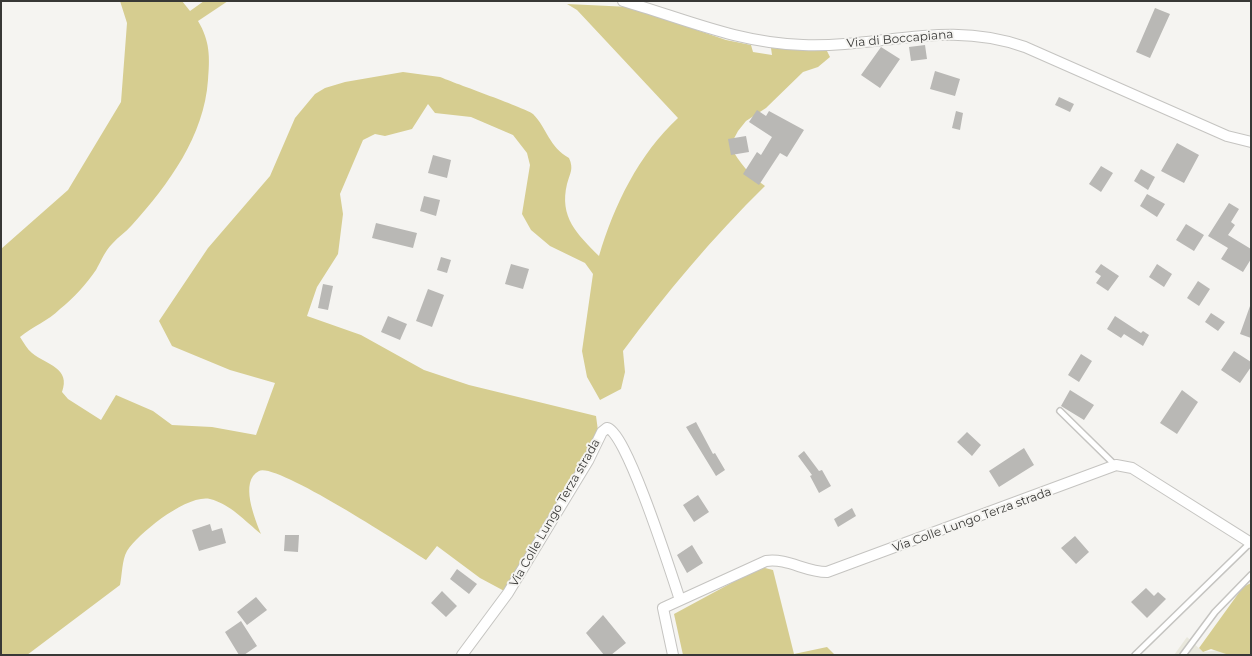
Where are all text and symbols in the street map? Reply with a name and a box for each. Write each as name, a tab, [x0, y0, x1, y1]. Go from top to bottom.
street label: Via di Boccapiana	[846, 27, 954, 51]
street label: Via Colle Lungo Terza strada	[507, 437, 603, 589]
street label: Via Colle Lungo Terza strada	[890, 484, 1054, 556]

